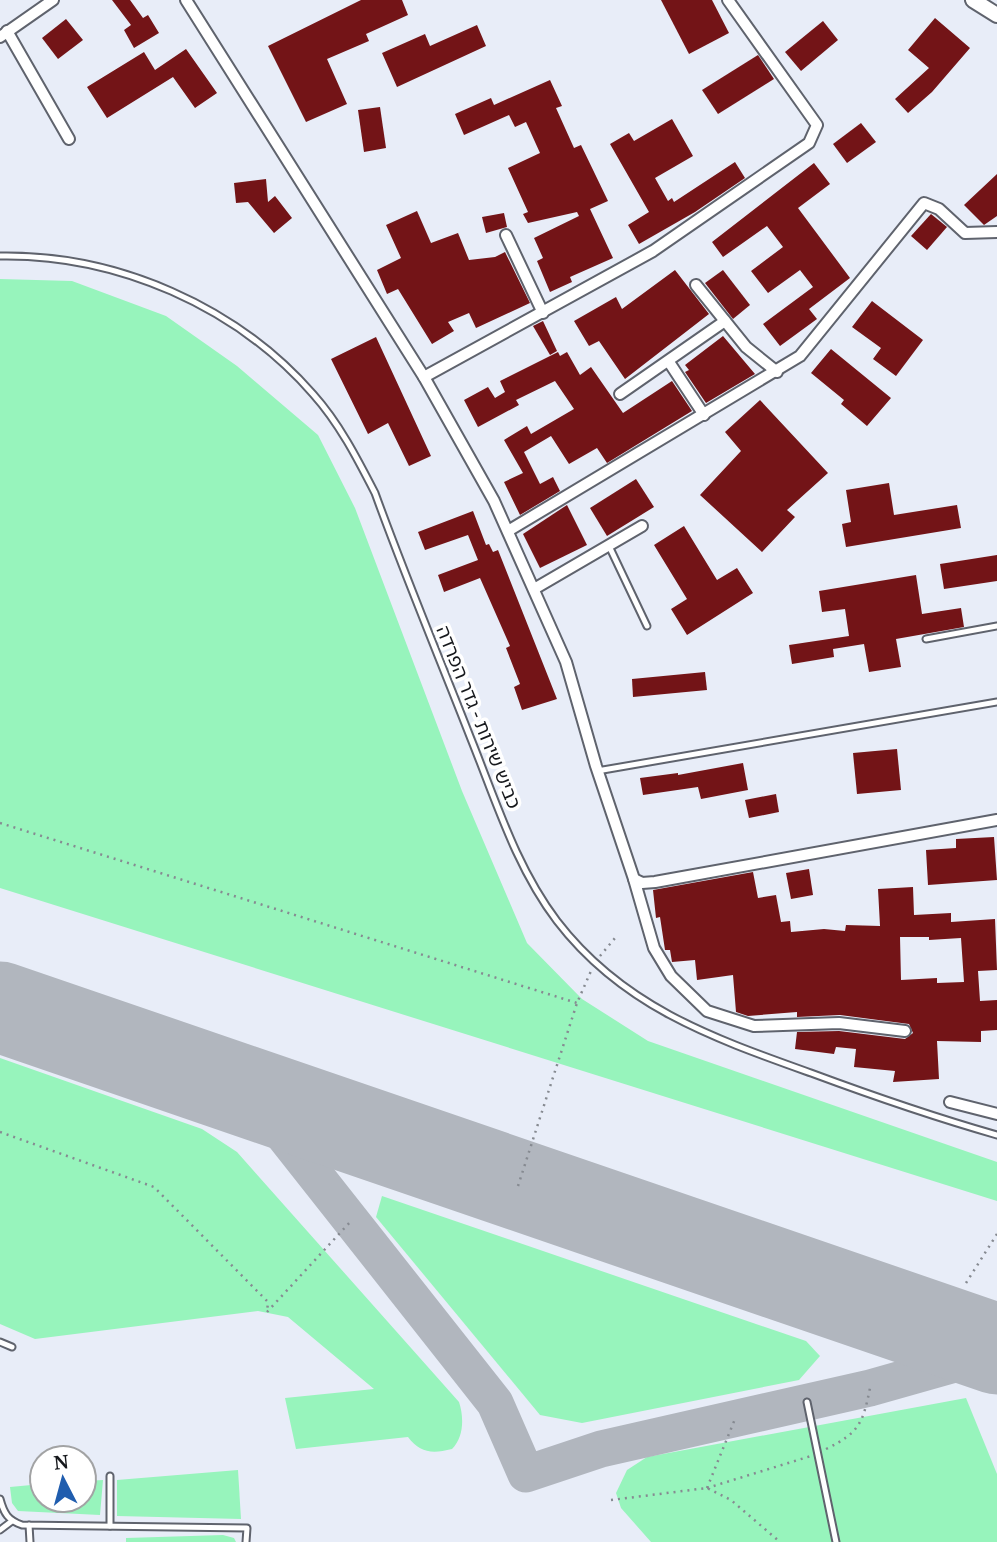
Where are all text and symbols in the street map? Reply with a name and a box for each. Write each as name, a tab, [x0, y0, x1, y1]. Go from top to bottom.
street label: כביש שירות - גדר הפרדה	[430, 622, 528, 812]
north arrow	[28, 1444, 98, 1514]
text: N	[52, 1448, 70, 1476]

